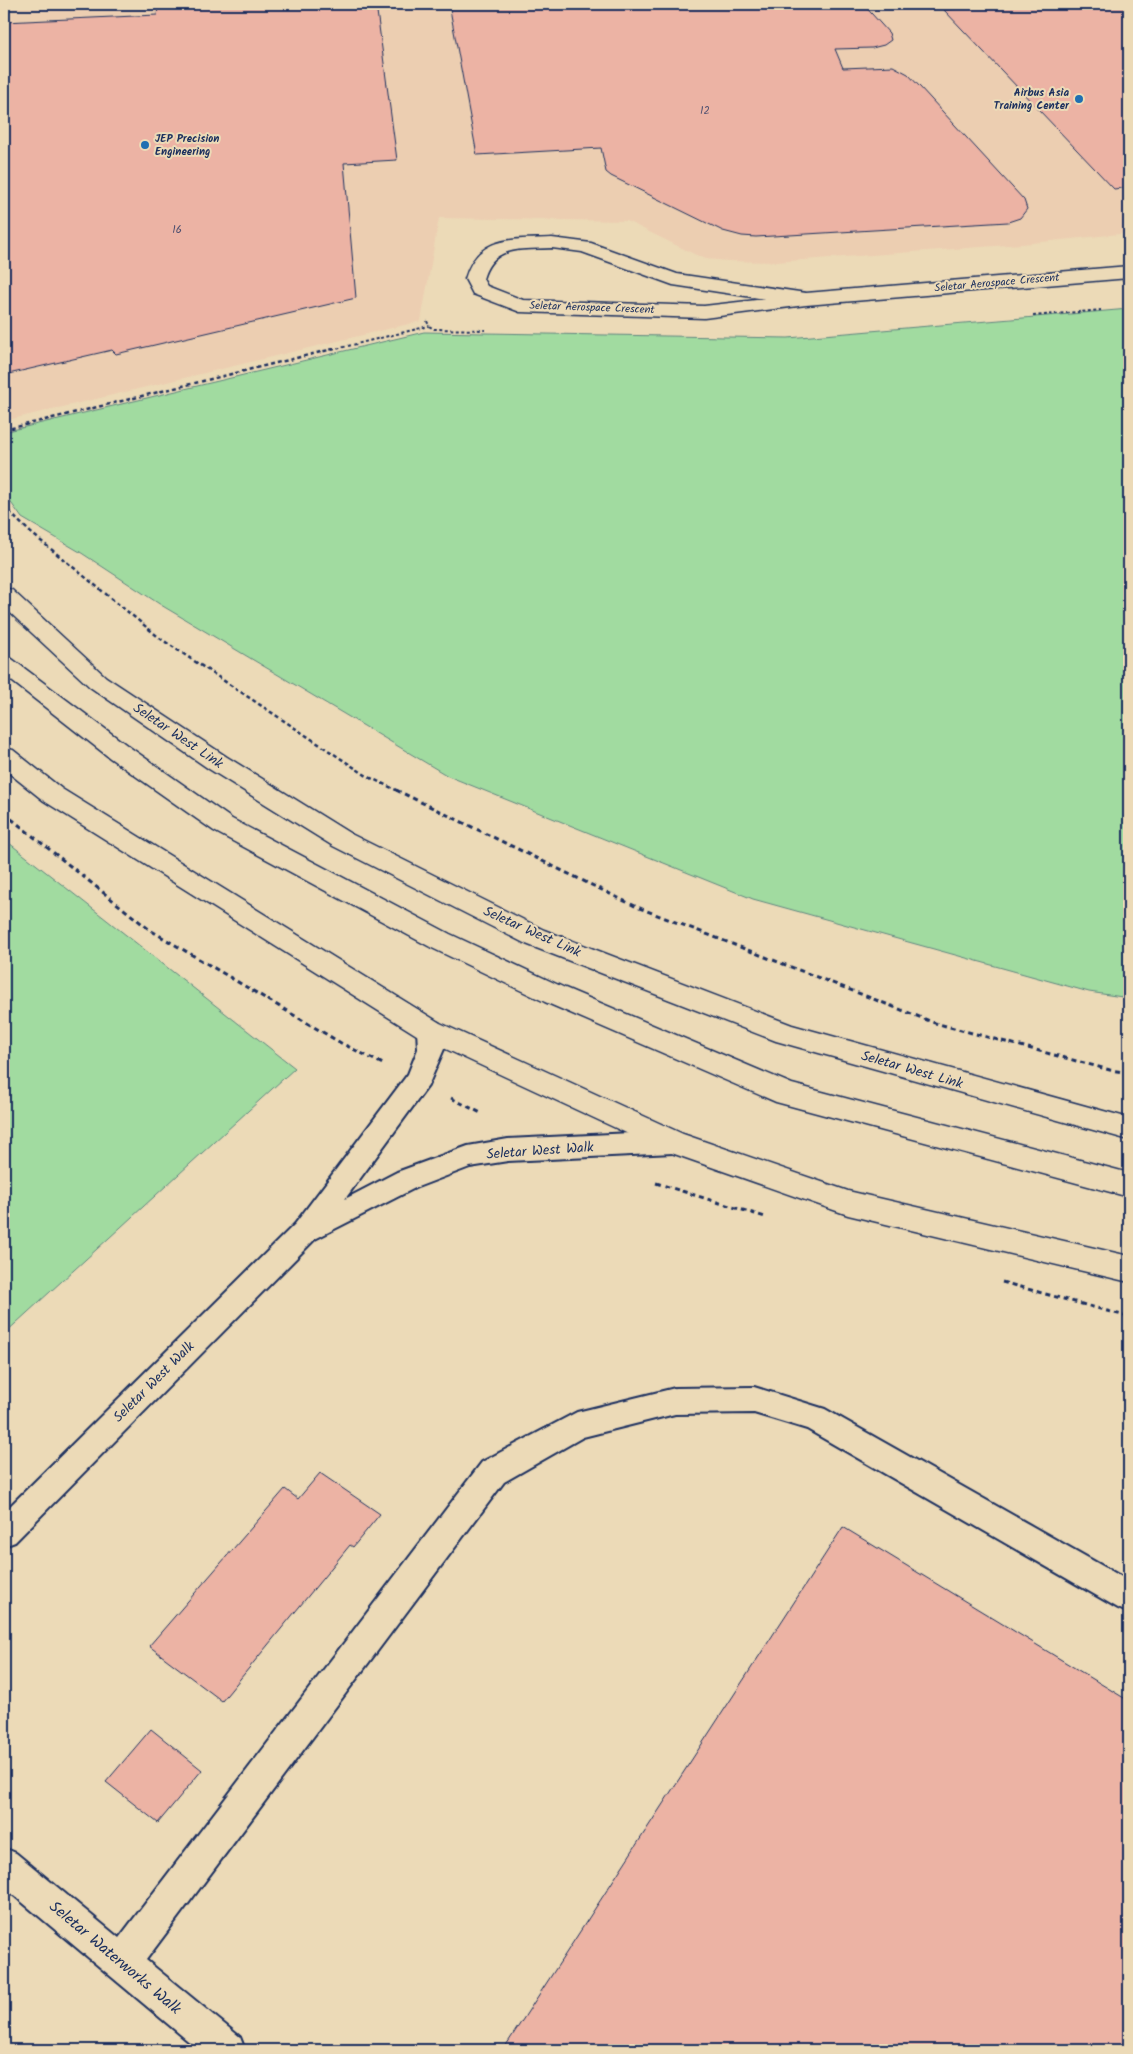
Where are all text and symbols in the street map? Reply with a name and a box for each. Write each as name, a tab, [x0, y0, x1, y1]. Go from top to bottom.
place label: Airbus Asia Training Center	[993, 84, 1070, 115]
marker: Airbus Asia Training Center	[1073, 93, 1085, 105]
house number: 12	[700, 102, 710, 120]
place label: JEP Precision Engineering	[155, 130, 219, 161]
marker: JEP Precision Engineering	[139, 139, 151, 151]
house number: 16	[172, 221, 182, 239]
street label: Seletar Aerospace Crescent	[934, 269, 1061, 297]
street label: Seletar Aerospace Crescent	[529, 297, 656, 319]
street label: Seletar West Link	[128, 698, 228, 775]
street label: Seletar West Link	[480, 901, 585, 964]
street label: Seletar West Link	[859, 1045, 966, 1095]
street label: Seletar West Walk	[486, 1136, 595, 1166]
street label: Seletar West Walk	[108, 1336, 200, 1428]
street label: Seletar Waterworks Walk	[43, 1895, 187, 2021]

